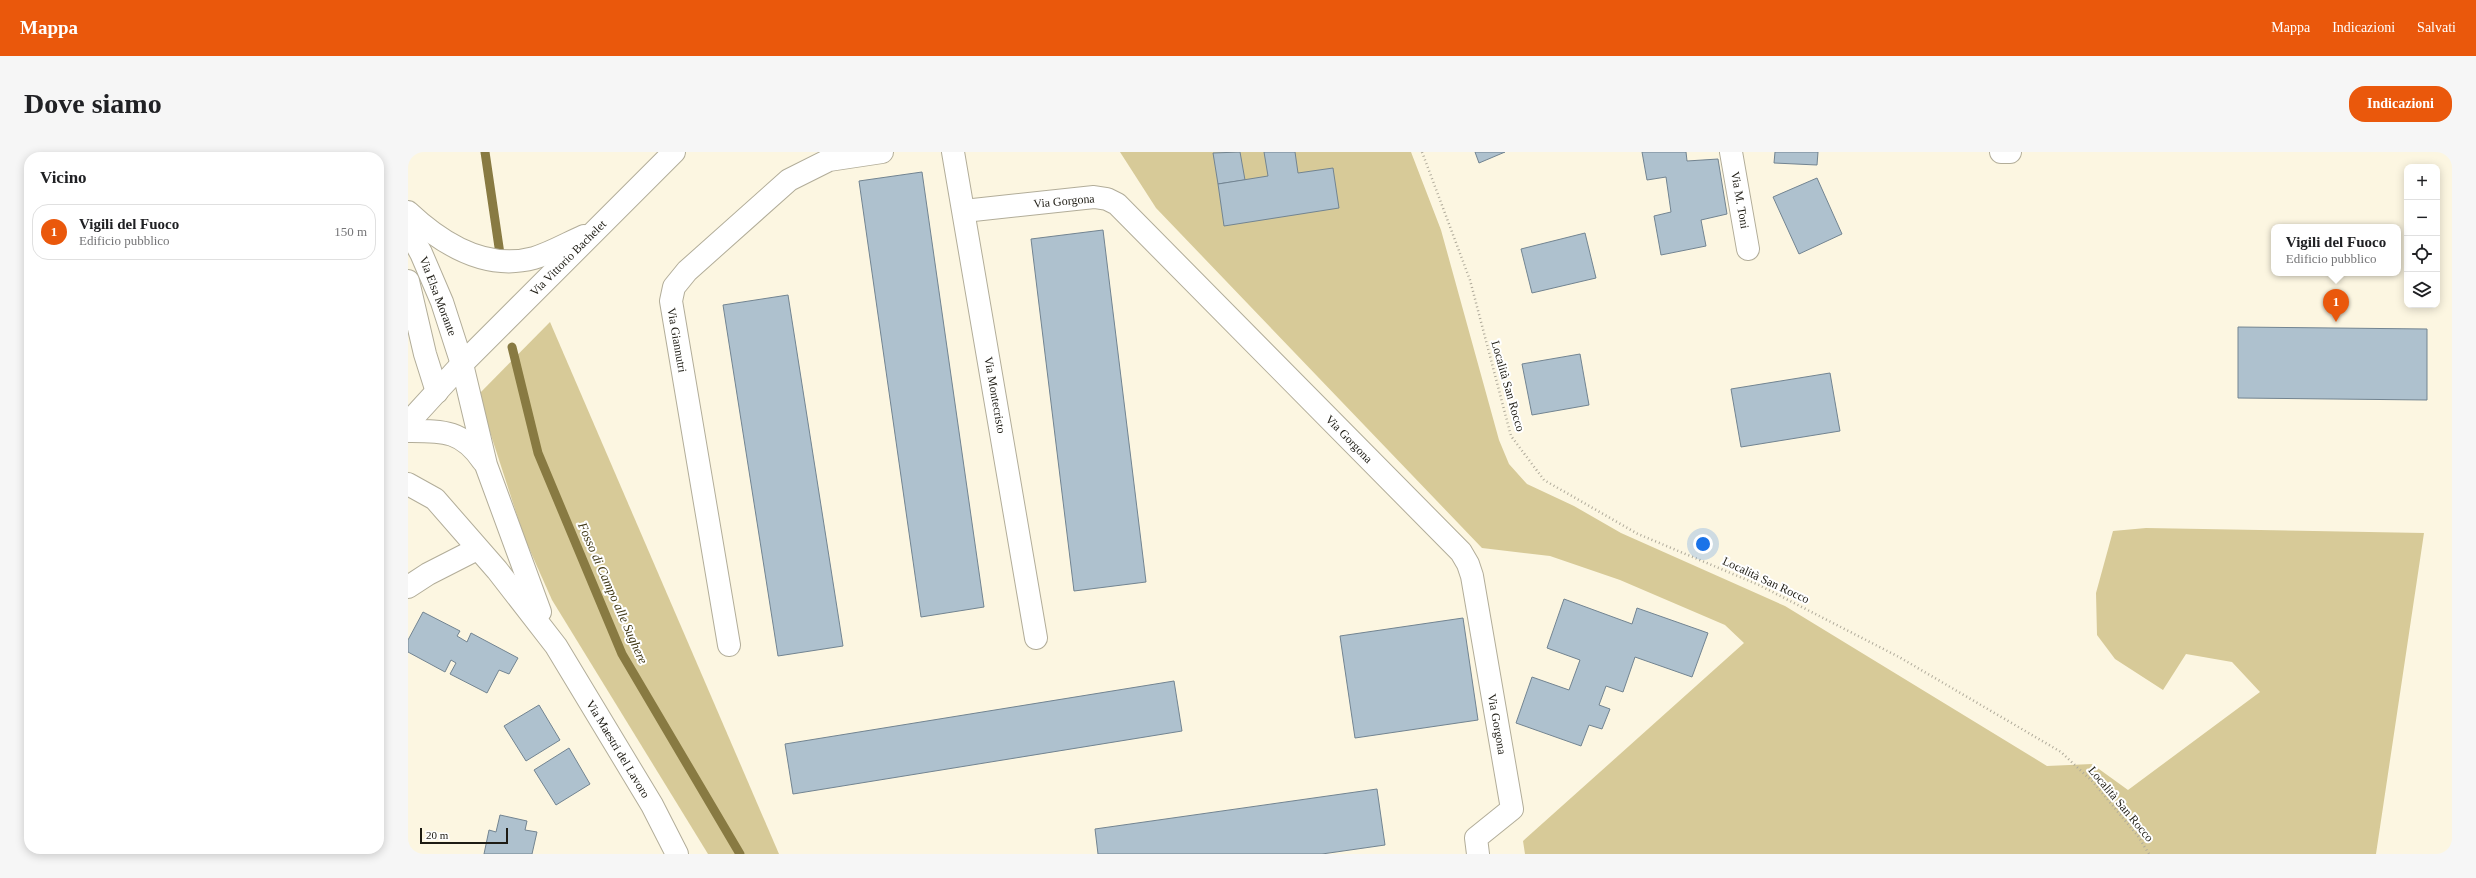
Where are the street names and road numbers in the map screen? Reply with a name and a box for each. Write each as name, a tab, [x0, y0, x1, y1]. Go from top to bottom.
street label: Via M. Toni	[1728, 170, 1752, 230]
street label: Via Gorgona	[1033, 191, 1096, 211]
street label: Via Vittorio Bachelet	[527, 217, 609, 299]
street label: Via Elsa Morante	[416, 254, 460, 338]
street label: Via Giannutri	[664, 306, 690, 374]
street label: Località San Rocco	[1488, 339, 1528, 433]
street label: Via Montecristo	[981, 356, 1009, 434]
street label: Via Gorgona	[1323, 412, 1376, 466]
street label: Località San Rocco	[1720, 554, 1812, 606]
street label: Via Gorgona	[1485, 693, 1509, 756]
street label: Via Maestri del Lavoro	[583, 698, 653, 800]
street label: Località San Rocco	[2085, 764, 2157, 844]

